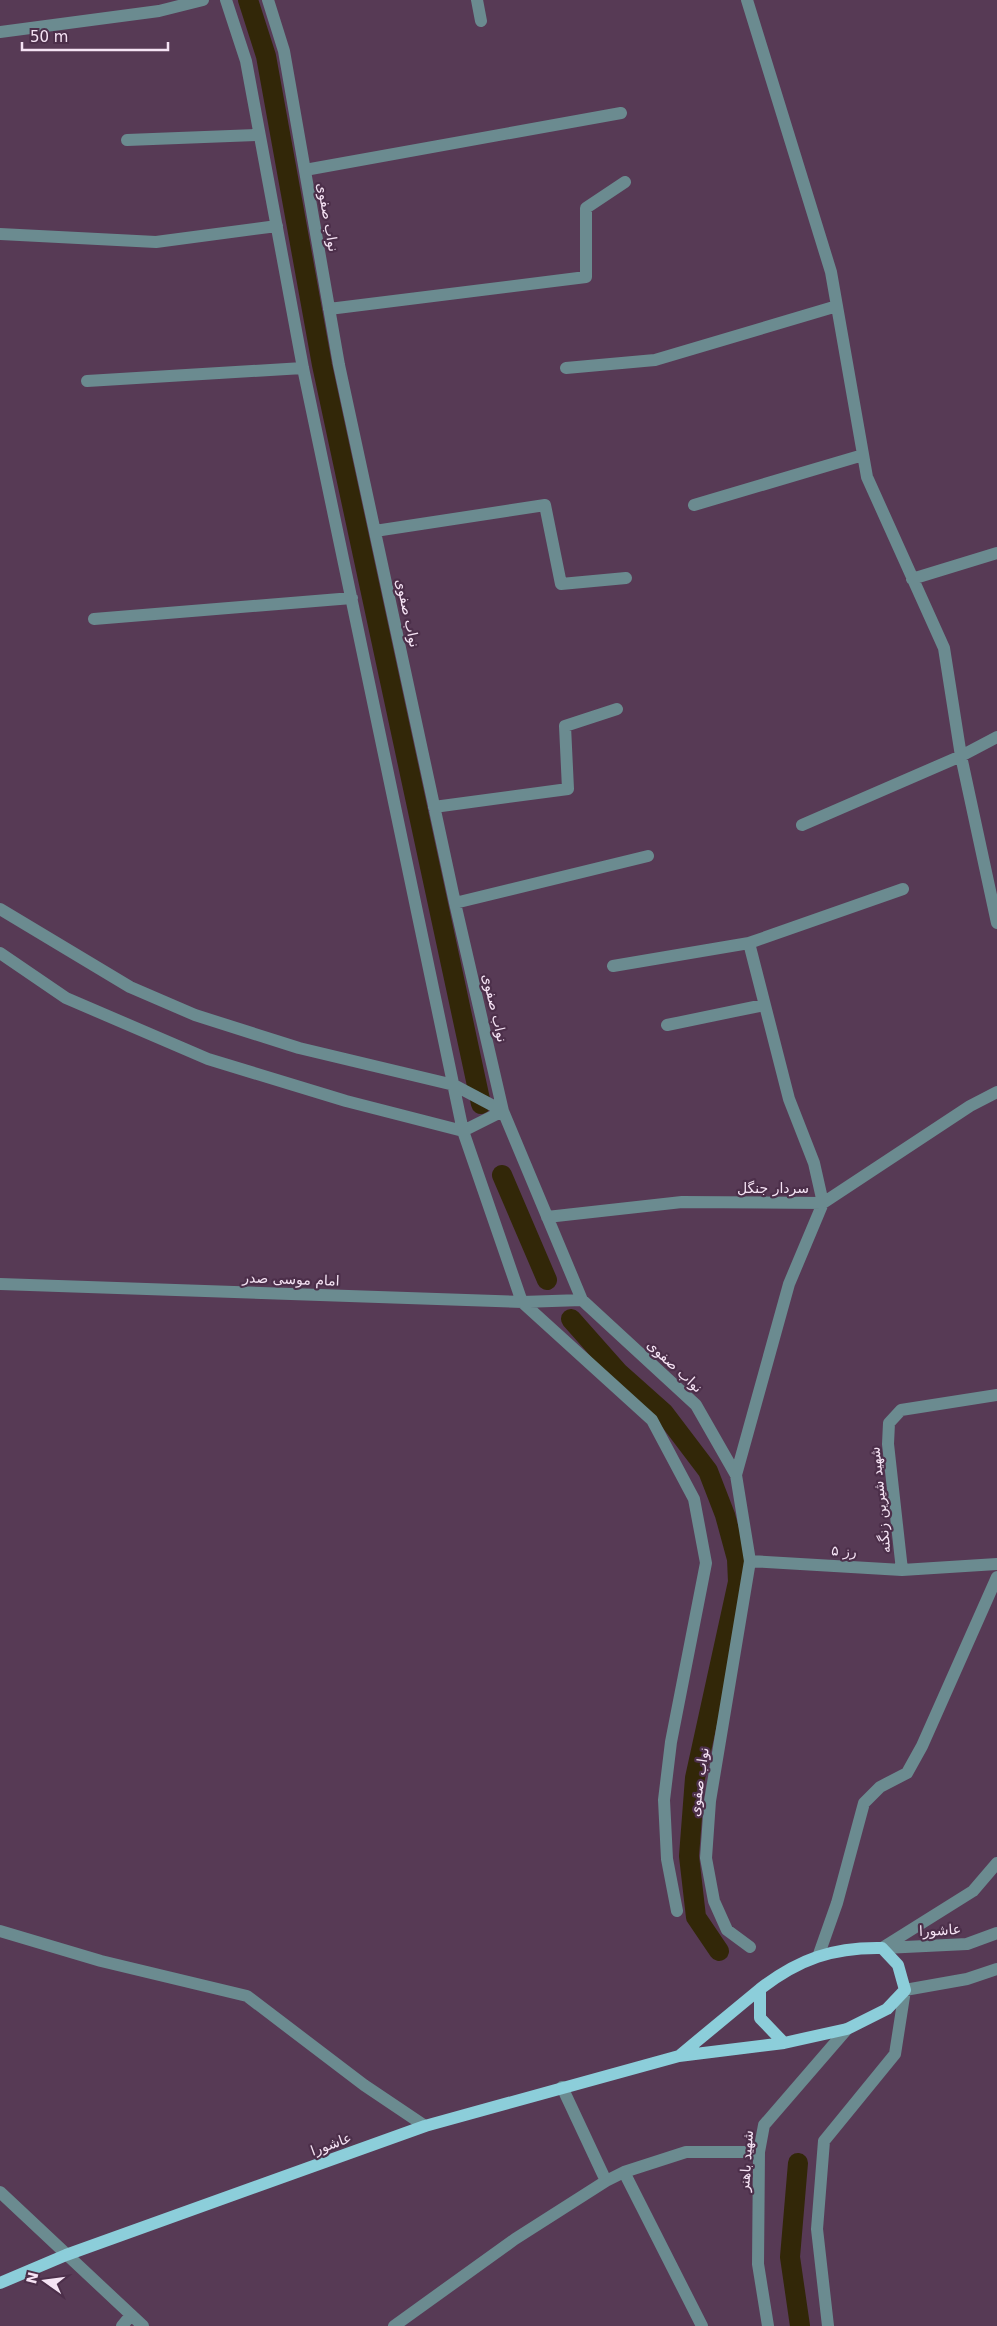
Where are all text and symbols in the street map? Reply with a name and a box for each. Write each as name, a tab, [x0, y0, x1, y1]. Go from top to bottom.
scale bar	[22, 20, 169, 52]
text: 50 m	[30, 28, 68, 46]
street label: نواب صفوی	[313, 181, 342, 253]
street label: نواب صفوی	[392, 577, 423, 649]
street label: نواب صفوی	[478, 972, 511, 1044]
street label: سردار جنگل	[737, 1180, 809, 1197]
street label: امام موسی صدر	[241, 1269, 340, 1290]
street label: نواب صفوی	[643, 1336, 706, 1396]
street label: شهید شیرین زنگنه	[866, 1446, 895, 1554]
street label: رز ۵	[831, 1542, 857, 1561]
street label: نواب صفوی	[686, 1746, 713, 1818]
street label: عاشورا	[918, 1921, 962, 1940]
street label: عاشورا	[308, 2129, 354, 2160]
street label: شهید باهنر	[736, 2130, 757, 2193]
north arrow	[20, 2256, 70, 2306]
text: N	[23, 2270, 42, 2285]

